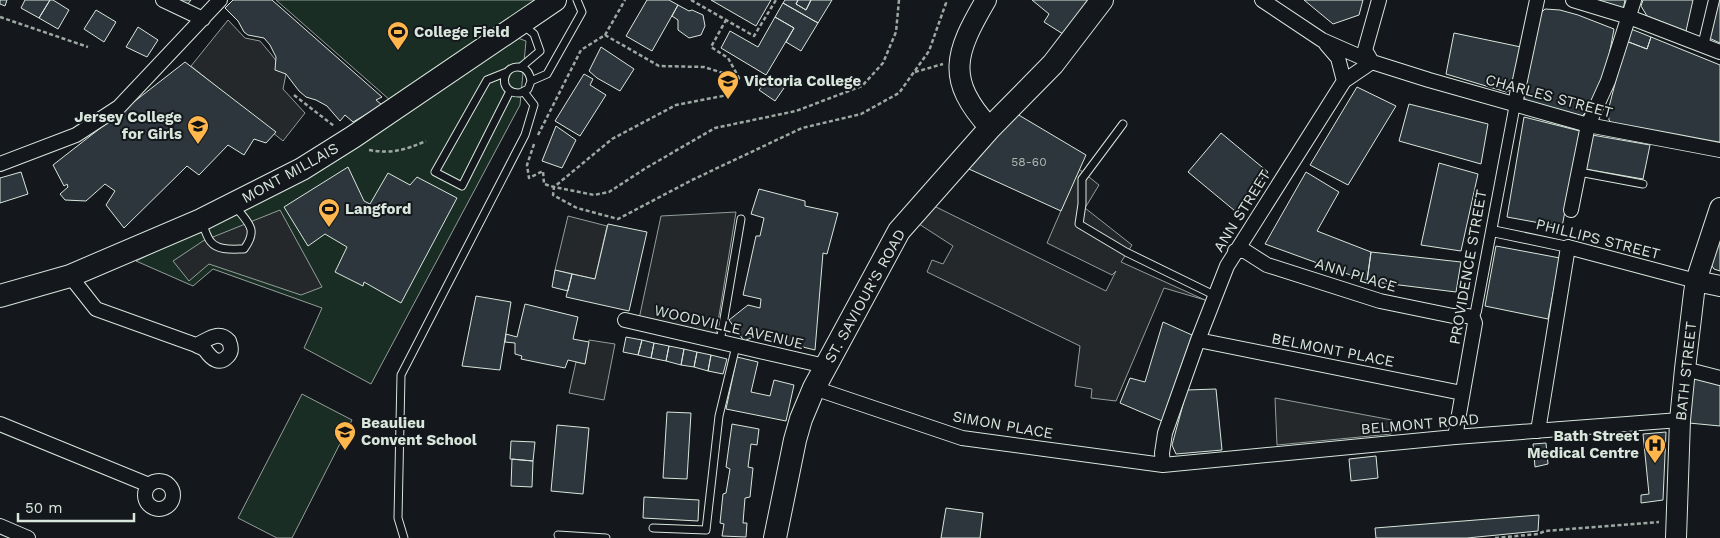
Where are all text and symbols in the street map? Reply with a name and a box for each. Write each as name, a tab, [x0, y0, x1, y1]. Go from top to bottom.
sports icon: College Field	[386, 20, 410, 51]
place label: College Field	[414, 23, 510, 41]
school or university icon: Victoria College	[716, 69, 740, 100]
street label: CHARLES STREET	[1483, 70, 1615, 122]
place label: Victoria College	[744, 72, 861, 90]
place label: Jersey College for Girls	[74, 108, 182, 143]
school or university icon: Jersey College for Girls	[186, 114, 210, 145]
street label: MONT MILLAIS	[238, 139, 342, 207]
house number: 58-60	[1011, 155, 1047, 169]
street label: ANN STREET	[1210, 167, 1274, 255]
street label: PROVIDENCE STREET	[1446, 188, 1490, 346]
sports icon: Langford	[317, 197, 341, 228]
place label: Langford	[345, 200, 411, 218]
street label: PHILLIPS STREET	[1534, 215, 1662, 263]
street label: ST. SAVIOUR'S ROAD	[821, 226, 909, 366]
street label: ANN PLACE	[1313, 254, 1399, 296]
street label: WOODVILLE AVENUE	[652, 301, 806, 353]
street label: BATH STREET	[1672, 320, 1700, 422]
street label: BELMONT PLACE	[1270, 329, 1396, 371]
street label: SIMON PLACE	[951, 407, 1055, 443]
street label: BELMONT ROAD	[1360, 410, 1480, 438]
place label: Beaulieu Convent School	[361, 414, 477, 449]
school or university icon: Beaulieu Convent School	[333, 420, 357, 451]
place label: Bath Street Medical Centre	[1527, 427, 1639, 462]
hospital icon: Bath Street Medical Centre	[1643, 433, 1667, 464]
scale bar	[18, 490, 134, 522]
text: 50 m	[25, 499, 62, 517]

